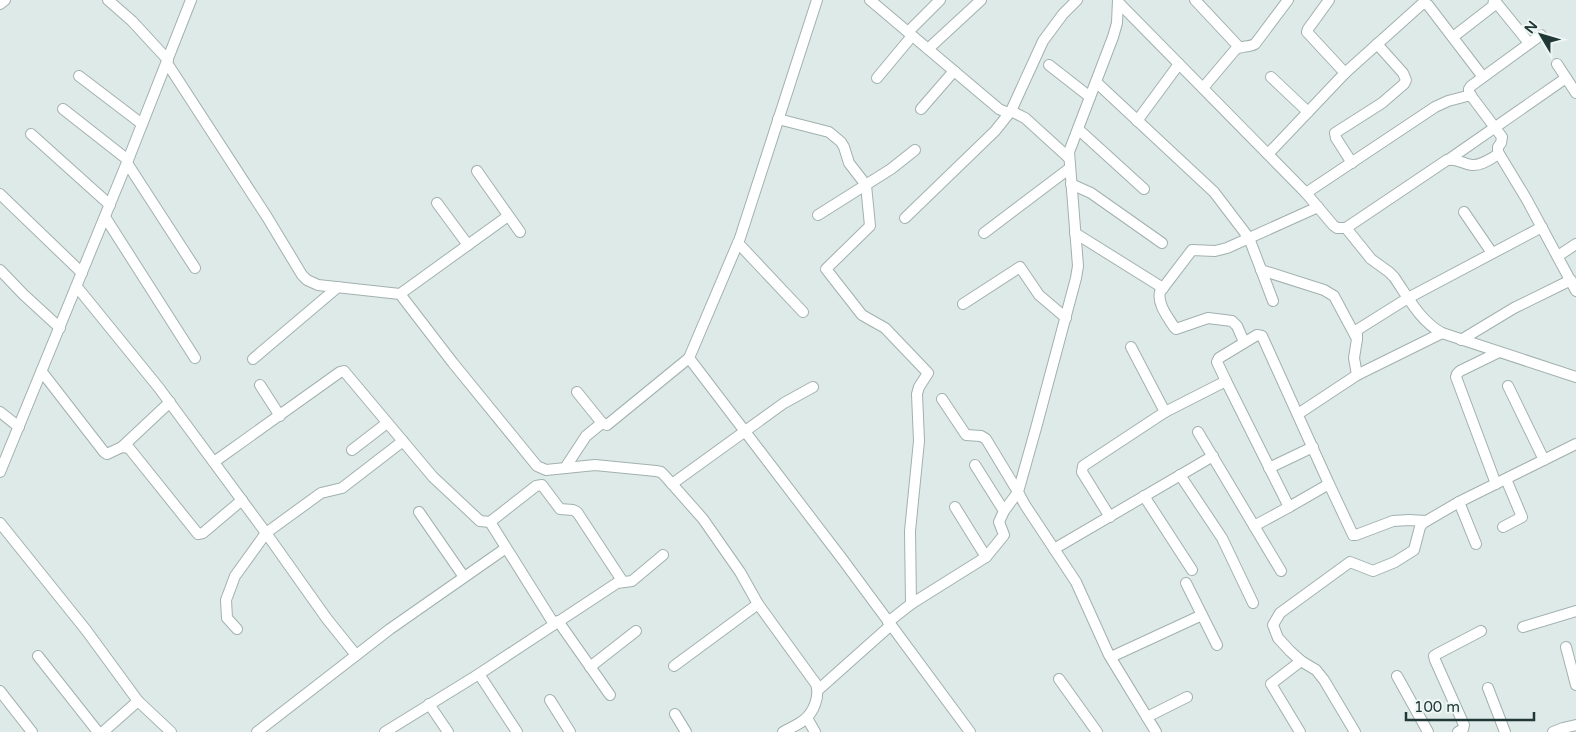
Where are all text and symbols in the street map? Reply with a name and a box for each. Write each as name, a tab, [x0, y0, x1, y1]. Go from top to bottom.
north arrow	[1516, 10, 1566, 60]
text: N	[1521, 18, 1541, 37]
scale bar	[1406, 690, 1534, 722]
text: 100 m	[1414, 698, 1460, 716]

